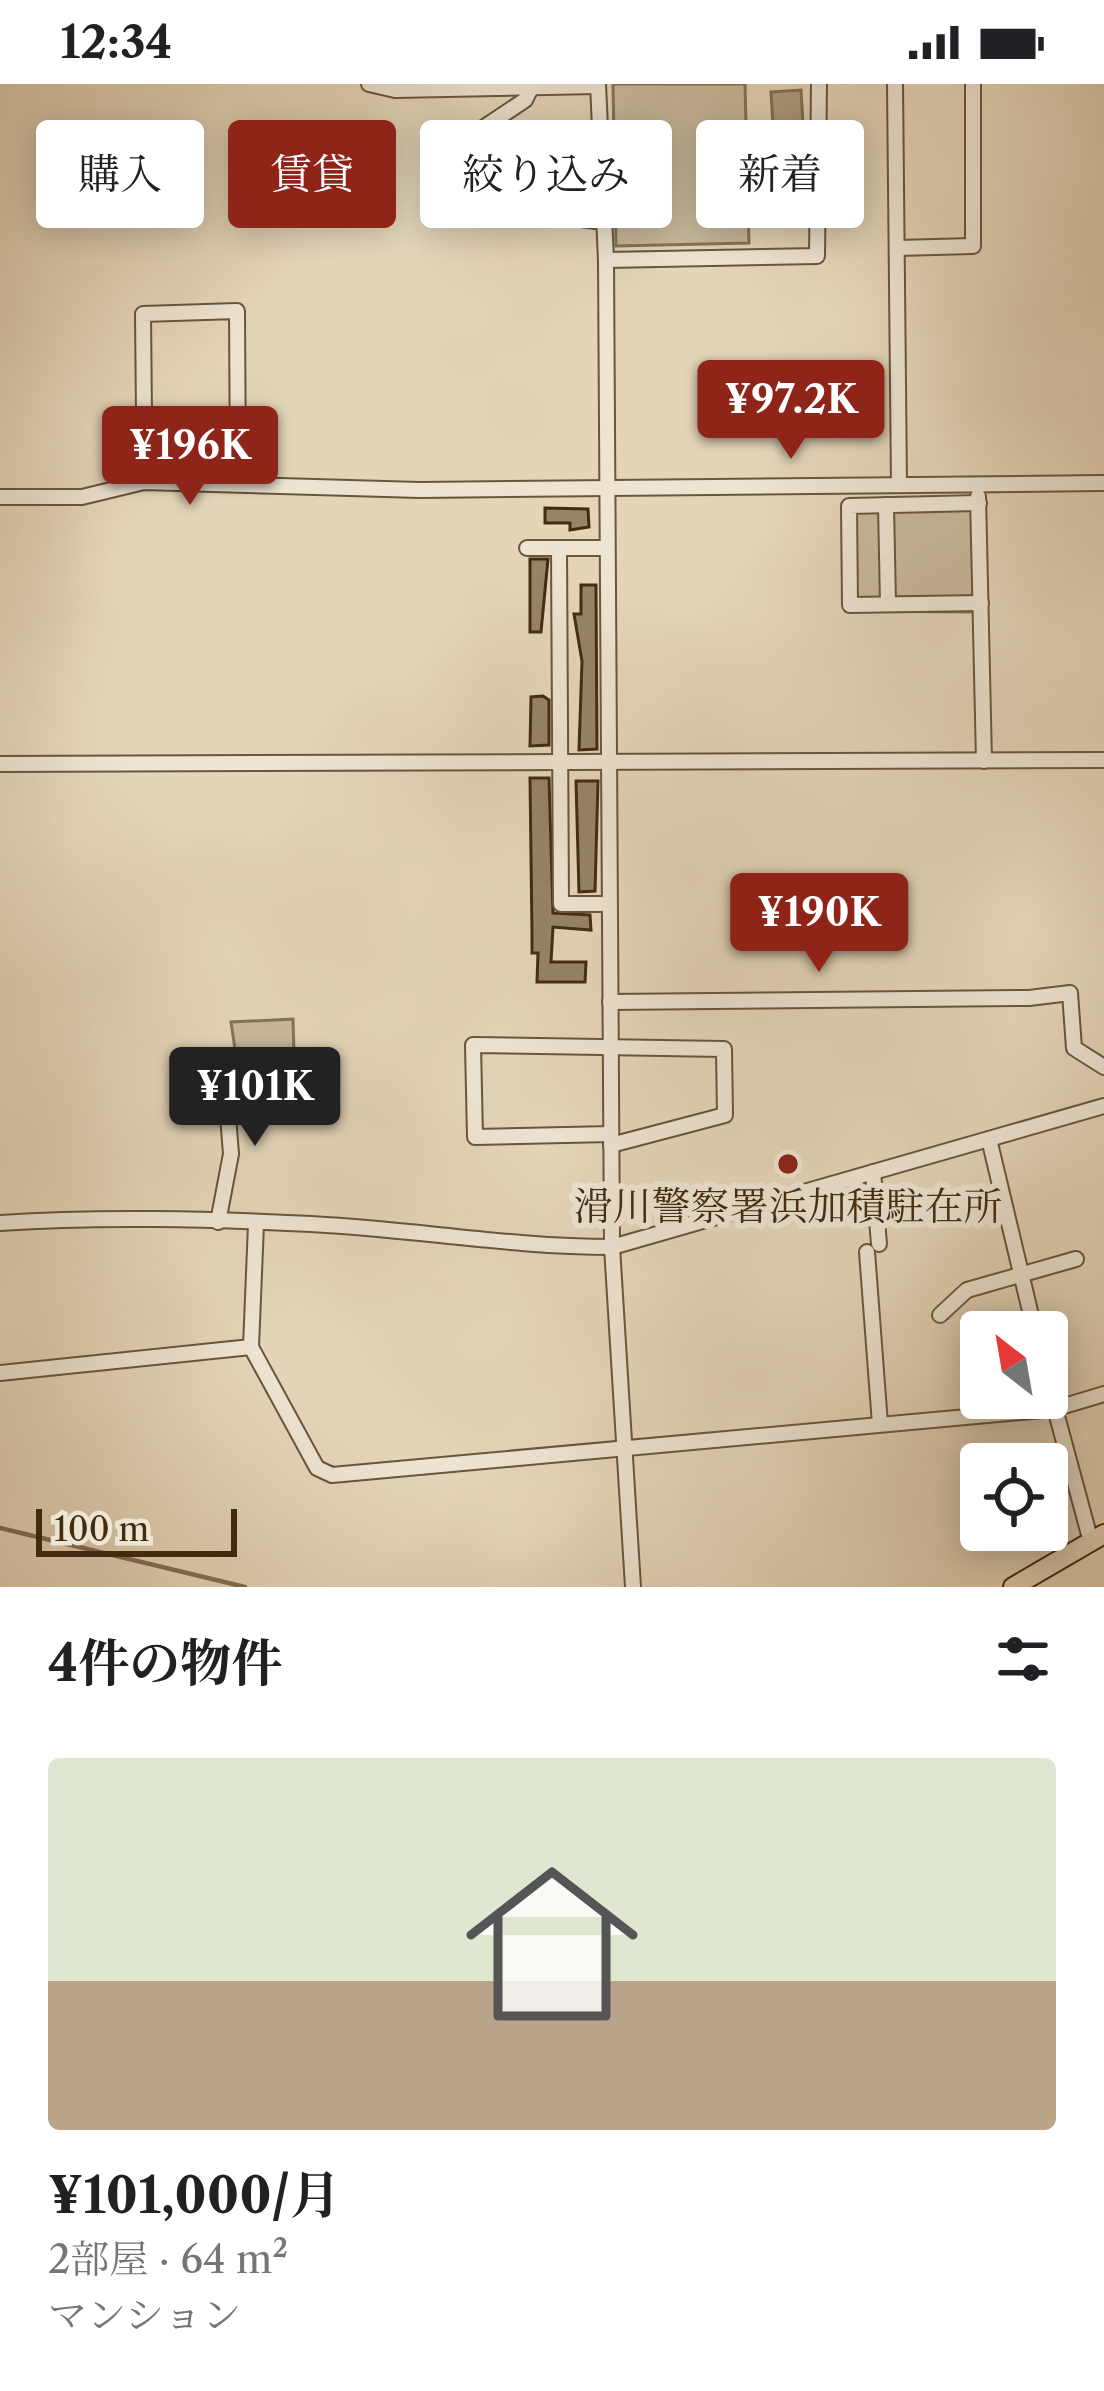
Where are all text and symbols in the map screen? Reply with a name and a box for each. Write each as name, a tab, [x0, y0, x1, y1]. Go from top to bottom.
text: 12:34	[60, 14, 172, 70]
chip: 購入	[36, 120, 204, 228]
chip: 賃貸	[228, 120, 396, 228]
chip: 絞り込み	[420, 120, 672, 228]
chip: 新着	[696, 120, 864, 228]
pin: ¥97.2K	[693, 360, 889, 462]
text: ¥97.2K	[724, 375, 858, 423]
pin: ¥196K	[106, 406, 274, 508]
text: ¥196K	[129, 421, 251, 469]
pin: ¥190K	[735, 873, 903, 975]
text: ¥190K	[757, 888, 881, 936]
pin: ¥101K	[171, 1047, 339, 1149]
text: ¥101K	[196, 1062, 314, 1110]
marker: 滑川警察署浜加積駐在所	[775, 1151, 801, 1177]
place label: 滑川警察署浜加積駐在所	[573, 1182, 1003, 1230]
north arrow	[960, 1311, 1068, 1419]
map controls	[960, 1311, 1068, 1551]
button: locate	[960, 1443, 1068, 1551]
scale bar	[36, 1503, 237, 1556]
text: 100 m	[54, 1509, 149, 1550]
icon: filters	[990, 1626, 1056, 1692]
text: 4件の物件	[48, 1632, 282, 1694]
icon: home	[444, 1836, 660, 2052]
text: ¥101,000/月	[48, 2164, 341, 2226]
text: 2部屋 · 64 m²	[48, 2235, 288, 2283]
text: マンション	[48, 2291, 241, 2339]

